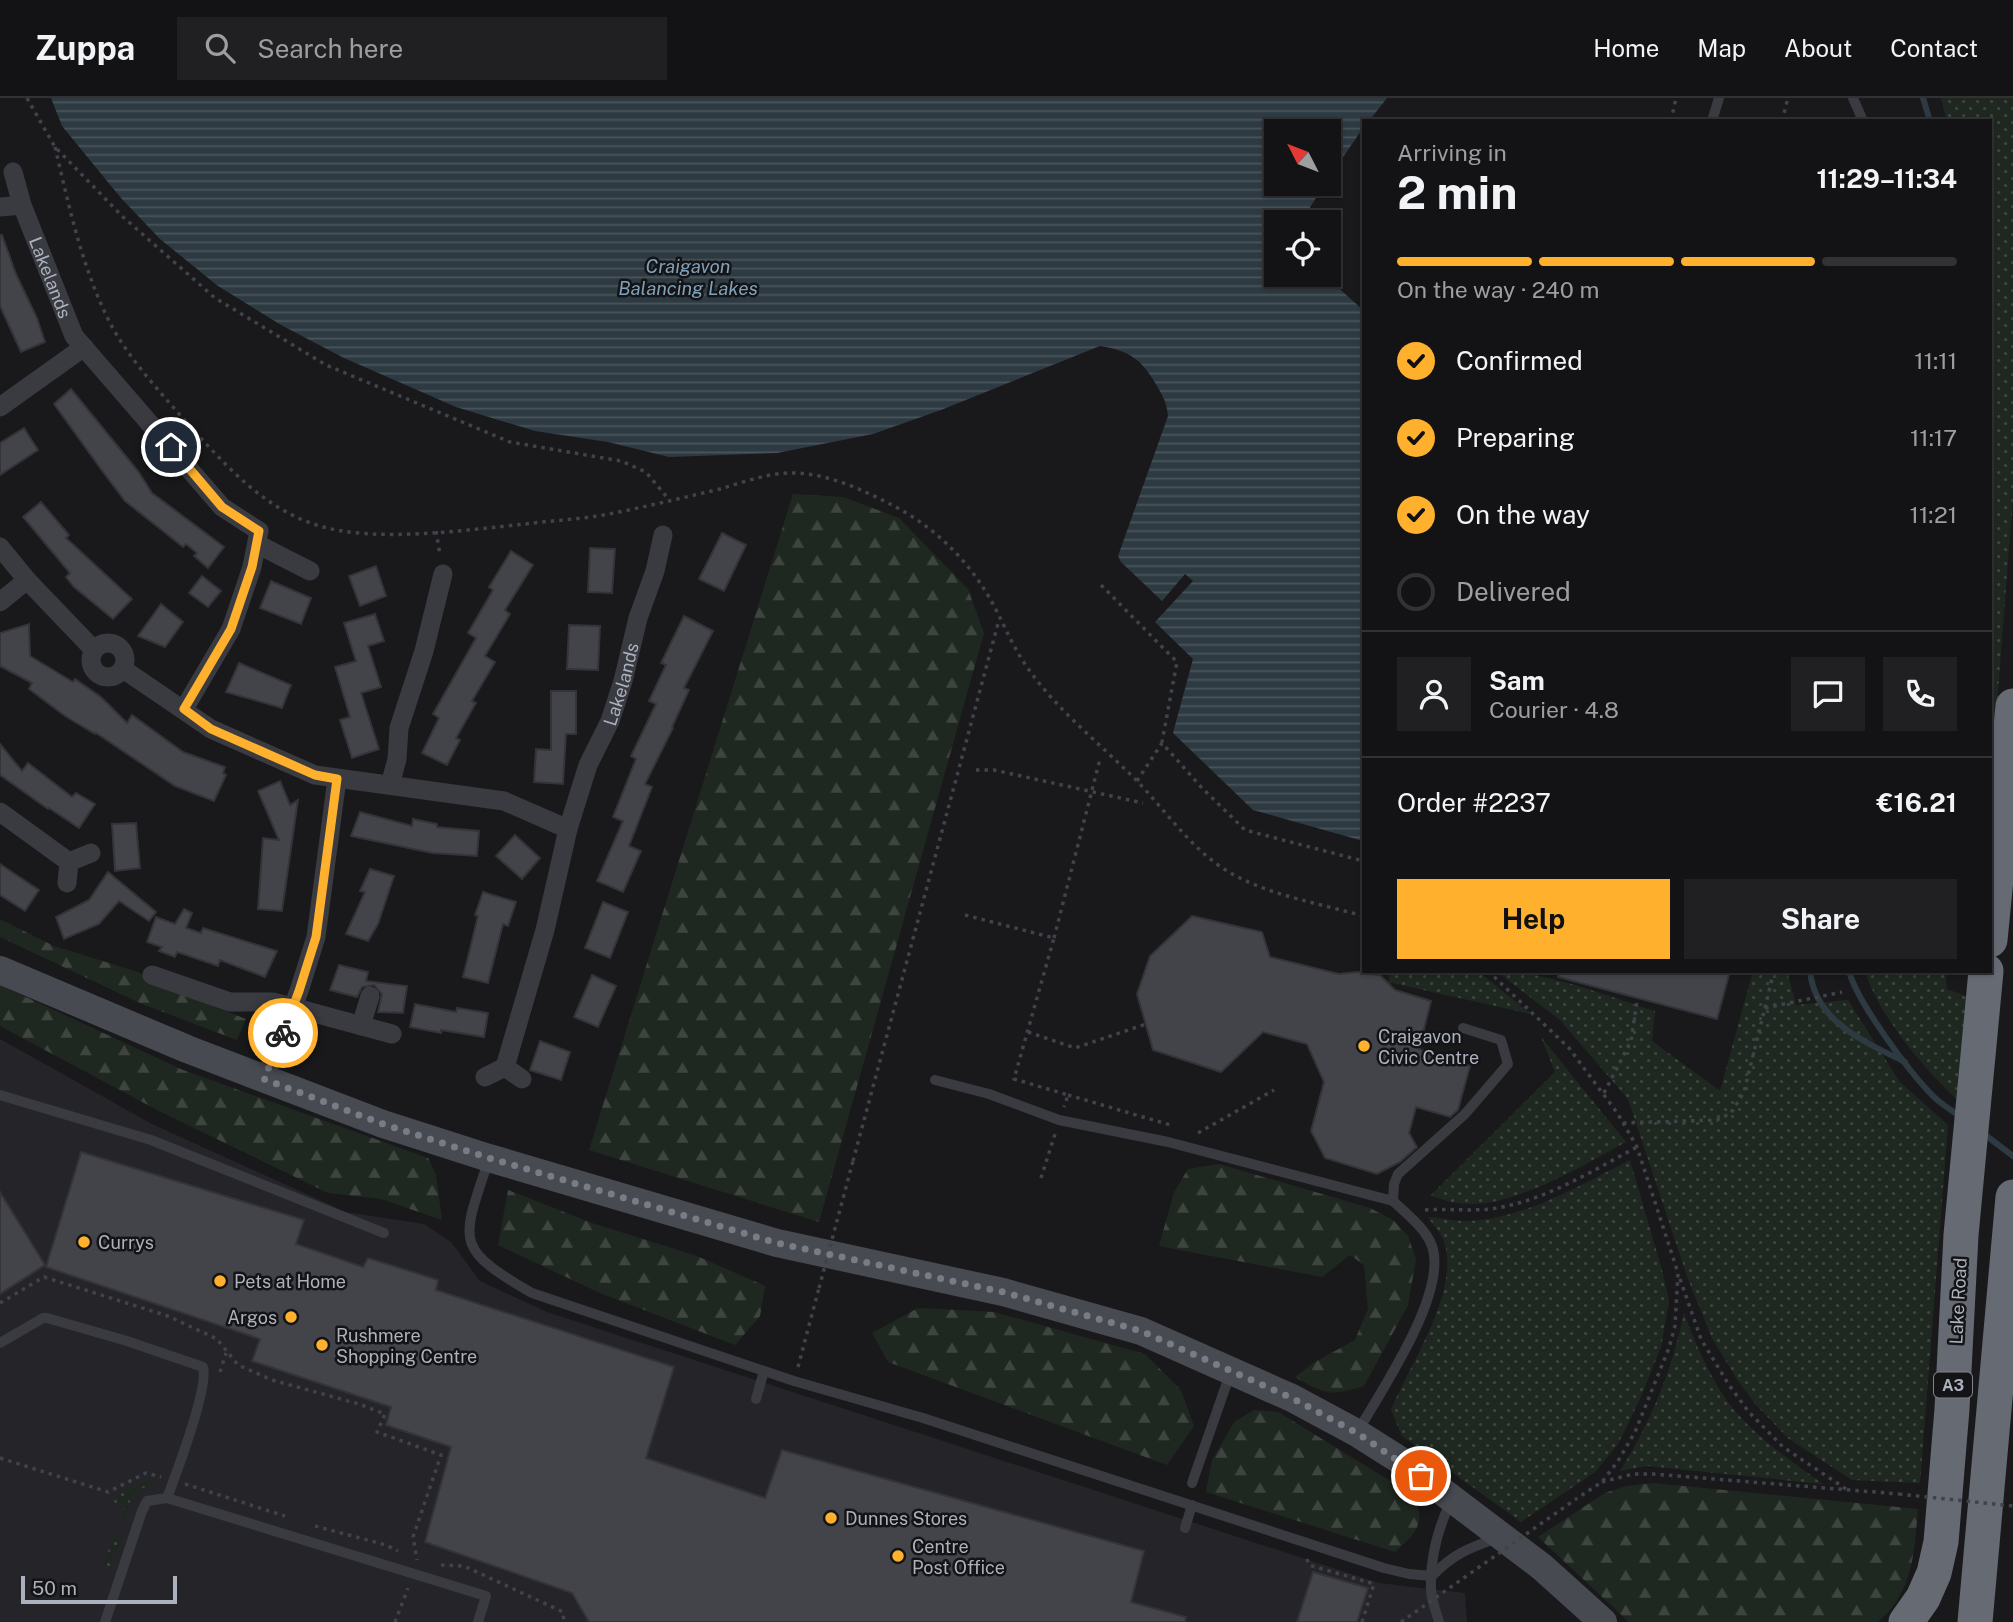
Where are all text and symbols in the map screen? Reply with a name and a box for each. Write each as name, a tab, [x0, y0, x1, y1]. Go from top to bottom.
search box	[177, 17, 667, 80]
text: Zuppa	[35, 29, 135, 67]
icon: search	[201, 29, 239, 67]
text: Search here	[257, 33, 403, 64]
text: Home	[1593, 34, 1659, 62]
text: Map	[1697, 34, 1746, 62]
text: About	[1784, 34, 1852, 62]
text: Contact	[1890, 34, 1978, 62]
north arrow	[1264, 119, 1340, 196]
map controls	[1264, 119, 1341, 287]
text: Arriving in	[1397, 139, 1507, 166]
text: 11:29–11:34	[1816, 163, 1957, 194]
text: 2 min	[1397, 165, 1517, 219]
button: locate	[1264, 210, 1341, 287]
street label: Lakelands	[25, 234, 76, 321]
water label: Craigavon Balancing Lakes	[618, 255, 758, 299]
text: On the way · 240 m	[1397, 276, 1599, 303]
icon: check	[1397, 342, 1435, 380]
text: Confirmed	[1456, 345, 1583, 376]
text: 11:11	[1914, 347, 1957, 374]
pin	[141, 417, 201, 477]
icon: check	[1397, 419, 1435, 457]
text: Preparing	[1456, 422, 1575, 453]
text: 11:17	[1910, 424, 1957, 451]
icon: home	[152, 428, 190, 466]
icon: check	[1397, 496, 1435, 534]
text: On the way	[1456, 499, 1590, 530]
text: 11:21	[1910, 501, 1957, 528]
text: Delivered	[1456, 576, 1571, 607]
street label: Lakelands	[599, 640, 642, 728]
button: person	[1397, 657, 1471, 731]
button: chat	[1791, 657, 1865, 731]
button: phone	[1883, 657, 1957, 731]
text: Sam	[1489, 665, 1545, 696]
text: Courier · 4.8	[1489, 696, 1619, 723]
text: Order #2237	[1397, 787, 1551, 818]
text: €16.21	[1877, 787, 1957, 818]
button: Help	[1397, 879, 1670, 959]
button: Share	[1684, 879, 1957, 959]
courier	[248, 998, 318, 1068]
icon: bike	[264, 1014, 302, 1052]
place label: Craigavon Civic Centre	[1378, 1026, 1479, 1068]
marker: Craigavon Civic Centre	[1356, 1038, 1372, 1054]
place label: Currys	[98, 1232, 154, 1253]
marker: Currys	[76, 1234, 92, 1250]
street label: Lake Road	[1945, 1257, 1971, 1345]
place label: Pets at Home	[234, 1271, 346, 1292]
marker: Pets at Home	[212, 1273, 228, 1289]
place label: Argos	[227, 1307, 277, 1328]
marker: Argos	[283, 1309, 299, 1325]
place label: Rushmere Shopping Centre	[336, 1325, 477, 1367]
marker: Rushmere Shopping Centre	[314, 1337, 330, 1353]
road number: A3	[1934, 1372, 1972, 1398]
pin	[1391, 1446, 1451, 1506]
icon: bag	[1402, 1457, 1440, 1495]
place label: Dunnes Stores	[845, 1508, 967, 1529]
marker: Dunnes Stores	[823, 1510, 839, 1526]
place label: Centre Post Office	[912, 1536, 1005, 1578]
marker: Centre Post Office	[890, 1548, 906, 1564]
scale bar	[21, 1573, 177, 1605]
text: 50 m	[32, 1577, 77, 1599]

